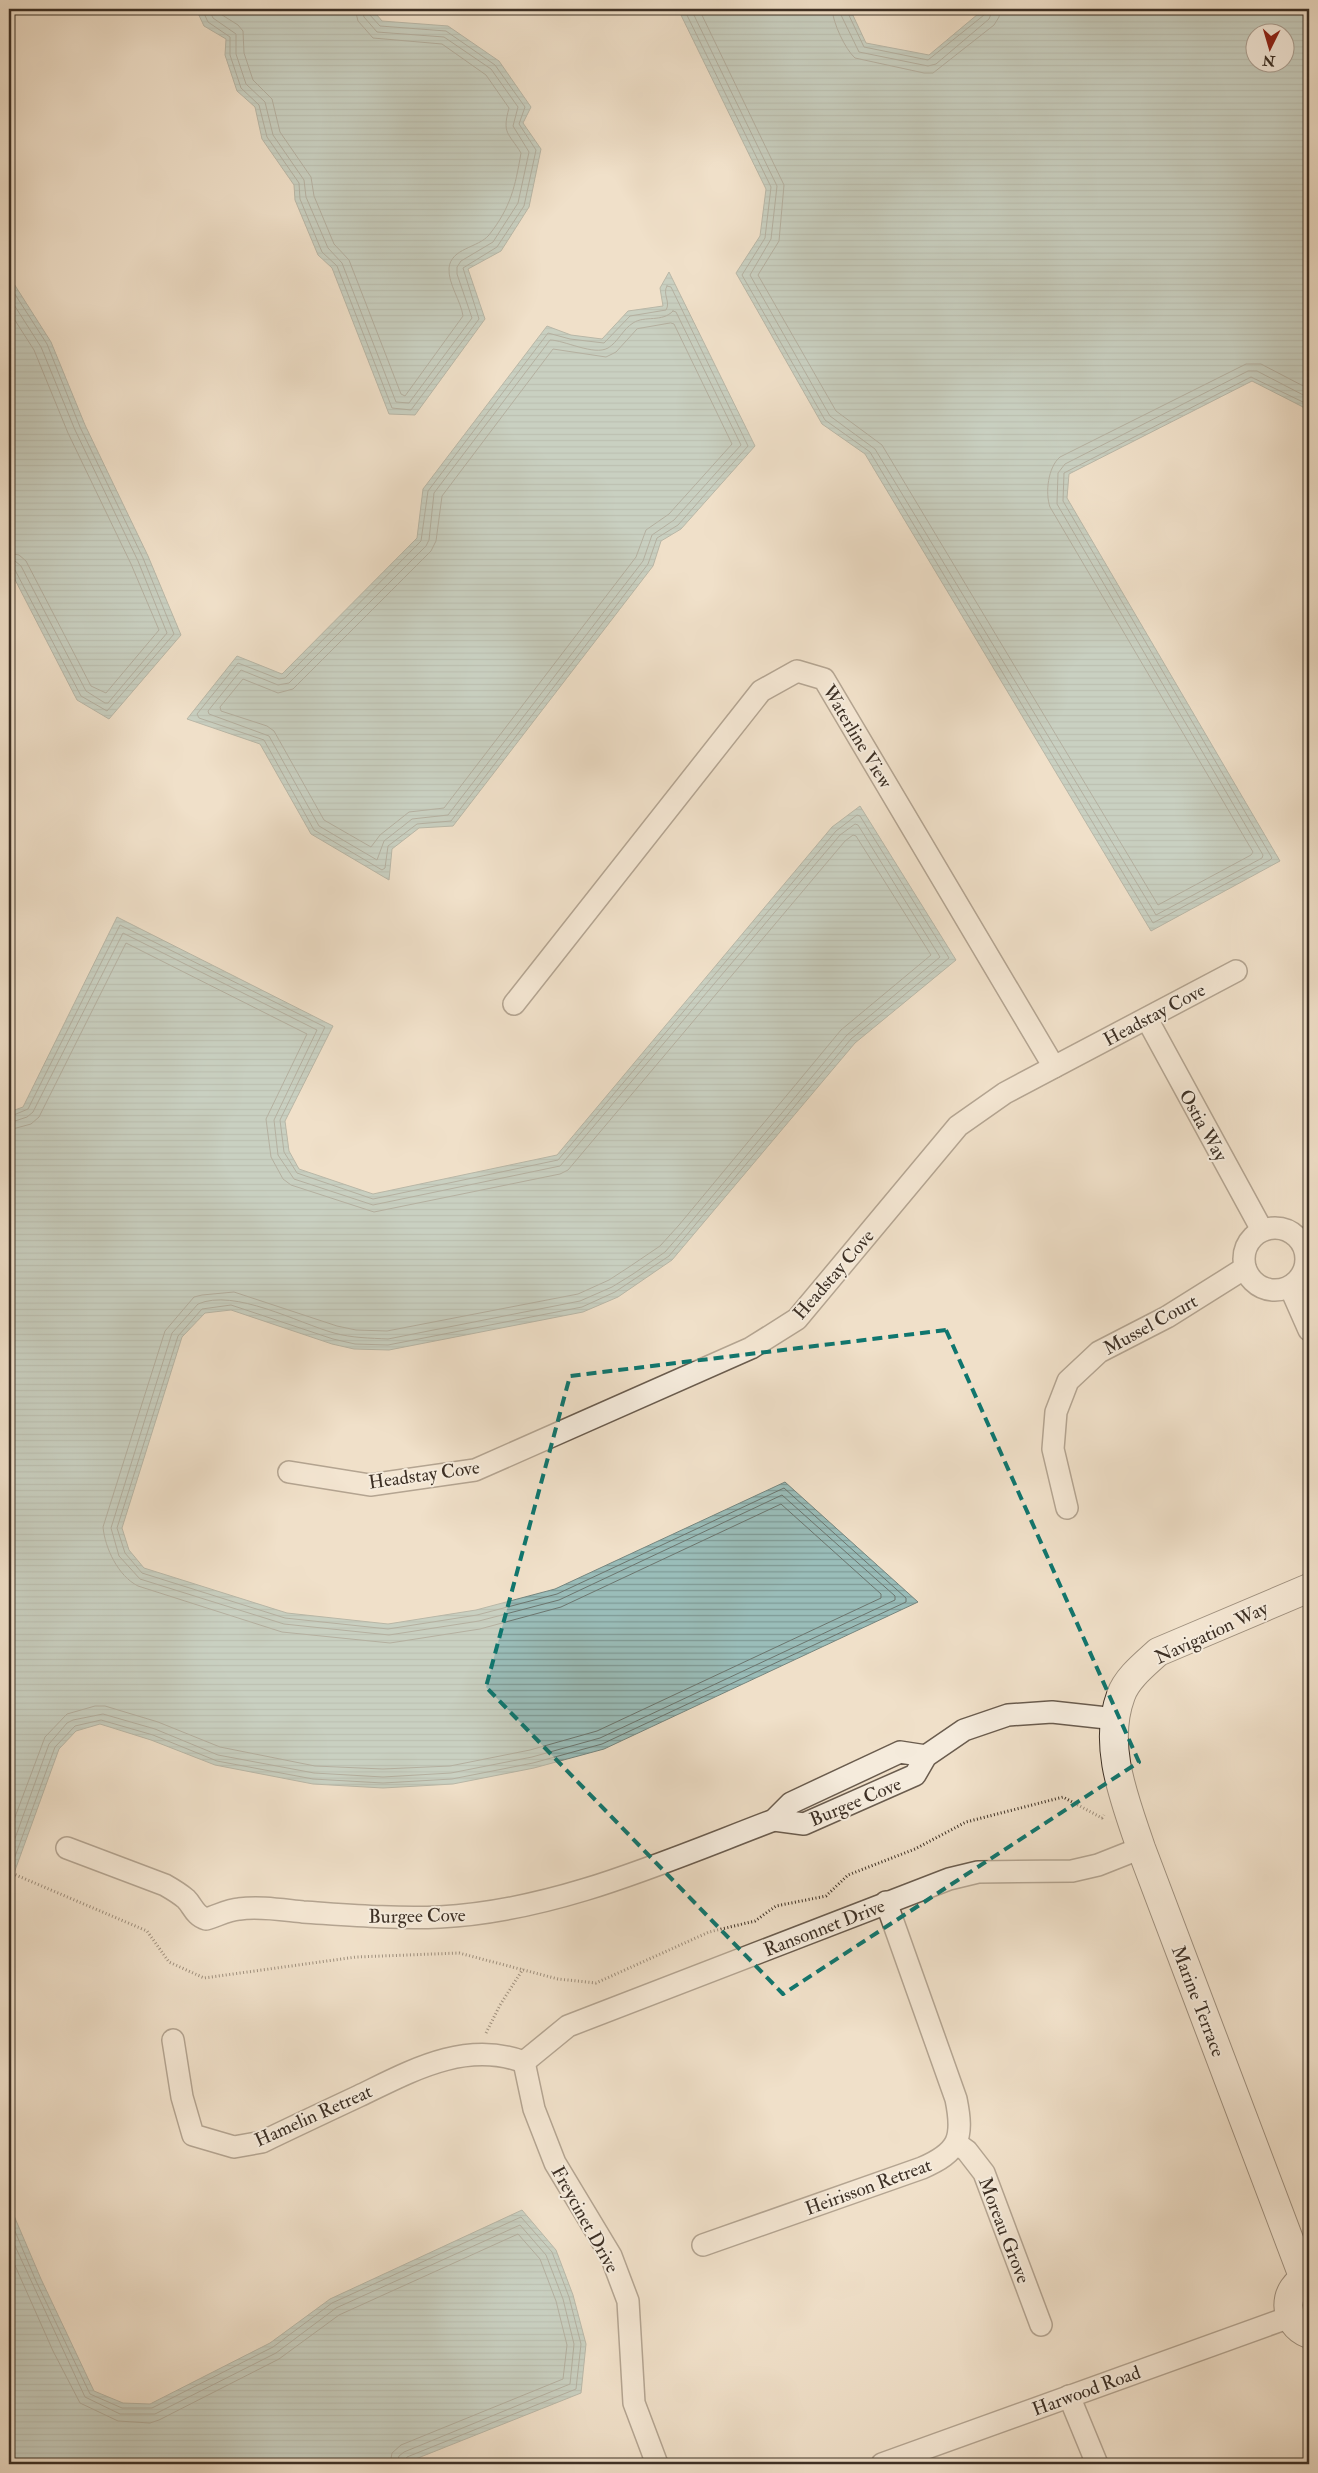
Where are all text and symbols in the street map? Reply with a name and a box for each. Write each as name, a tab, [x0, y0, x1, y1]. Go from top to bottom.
north arrow	[1246, 22, 1296, 72]
text: N	[1261, 51, 1277, 70]
street label: Waterline View	[816, 680, 898, 793]
street label: Headstay Cove	[1099, 978, 1210, 1052]
street label: Ostia Way	[1174, 1085, 1233, 1166]
street label: Headstay Cove	[788, 1224, 880, 1325]
street label: Mussel Court	[1099, 1289, 1202, 1361]
street label: Headstay Cove	[367, 1455, 481, 1495]
street label: Navigation Way	[1151, 1596, 1272, 1670]
street label: Burgee Cove	[806, 1772, 905, 1832]
street label: Ransonnet Drive	[760, 1894, 888, 1962]
street label: Burgee Cove	[368, 1903, 466, 1929]
street label: Marine Terrace	[1166, 1942, 1230, 2060]
street label: Hamelin Retreat	[251, 2079, 376, 2153]
street label: Heirisson Retreat	[802, 2153, 935, 2221]
street label: Freycinet Drive	[546, 2162, 624, 2277]
street label: Moreau Grove	[973, 2174, 1035, 2287]
street label: Harwood Road	[1029, 2360, 1144, 2422]

